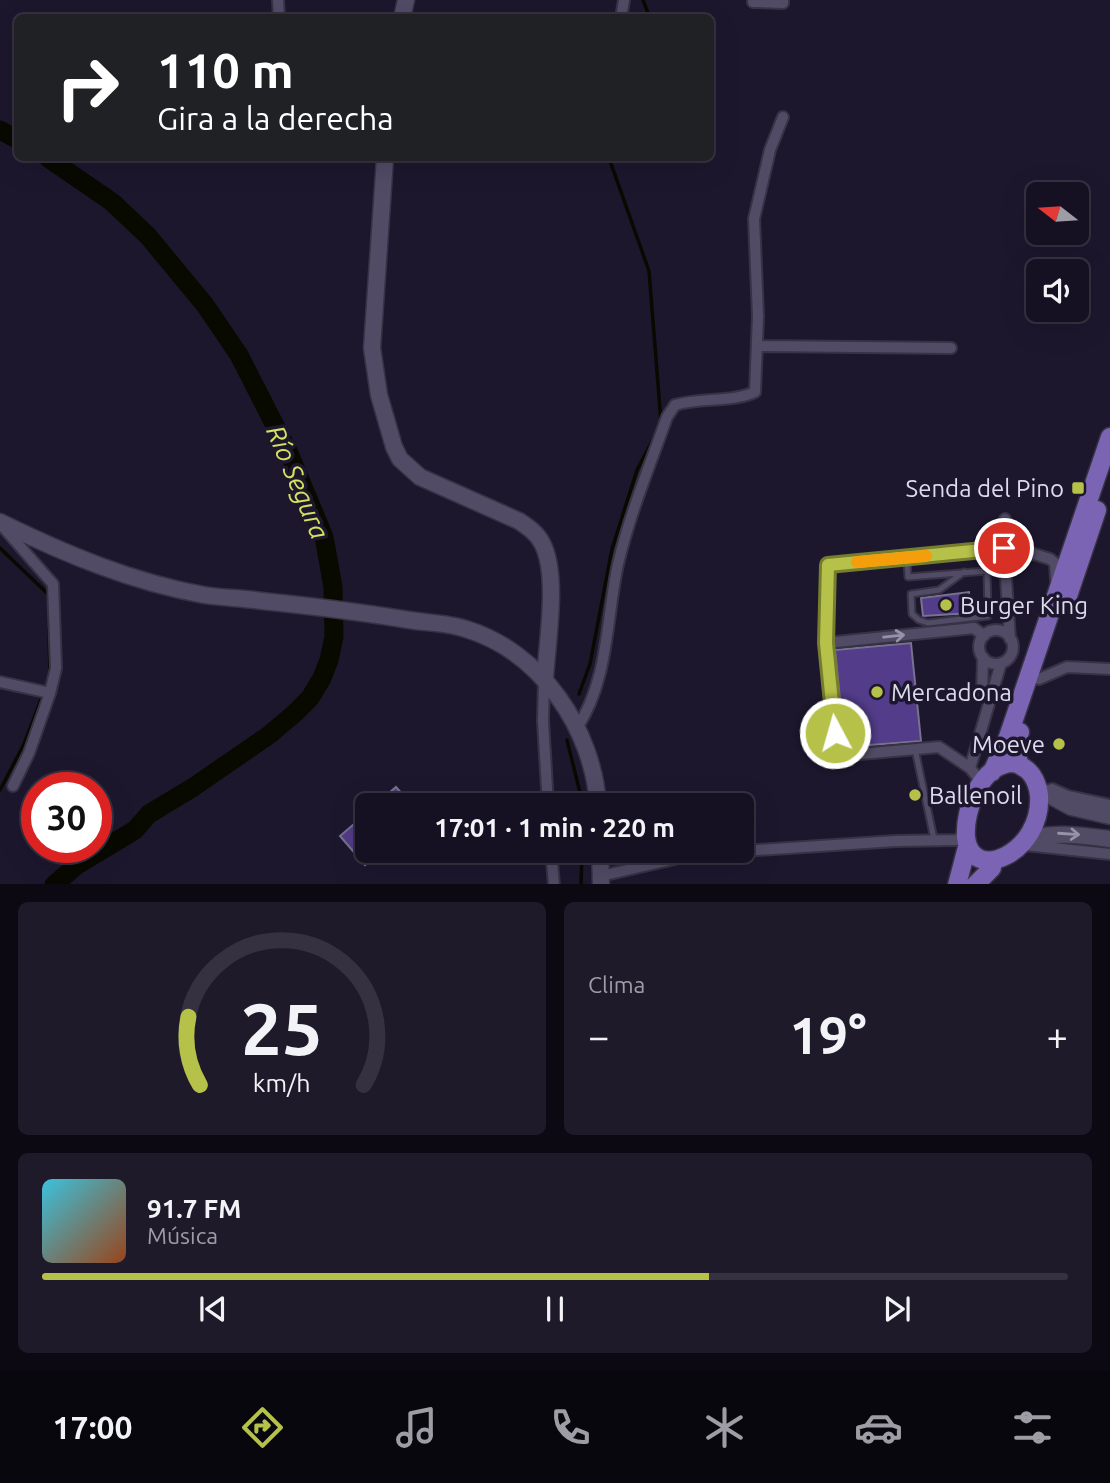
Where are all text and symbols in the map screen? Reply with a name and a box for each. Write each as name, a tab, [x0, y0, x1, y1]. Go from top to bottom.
icon: right	[42, 42, 133, 133]
text: 110 m	[157, 42, 294, 97]
text: Gira a la derecha	[157, 100, 394, 136]
north arrow	[1026, 182, 1088, 245]
map controls	[1026, 182, 1089, 322]
button: sound	[1026, 259, 1089, 322]
water label: Río Segura	[261, 421, 335, 543]
place label: Senda del Pino	[906, 475, 1064, 502]
marker: Senda del Pino	[1070, 480, 1086, 496]
pin	[974, 518, 1034, 578]
icon: arrive	[985, 529, 1023, 567]
place label: Burger King	[960, 592, 1088, 619]
marker: Burger King	[938, 597, 954, 613]
one-way arrow	[882, 629, 904, 642]
place label: Mercadona	[891, 679, 1012, 706]
marker: Mercadona	[869, 684, 885, 700]
position arrow	[798, 696, 872, 770]
place label: Moeve	[972, 731, 1045, 758]
marker: Moeve	[1051, 736, 1067, 752]
speed limit sign: 30	[21, 772, 112, 863]
place label: Ballenoil	[929, 782, 1022, 809]
marker: Ballenoil	[907, 787, 923, 803]
text: 17:01 · 1 min · 220 m	[434, 813, 675, 842]
one-way arrow	[1057, 828, 1080, 841]
text: Clima	[588, 972, 645, 997]
text: 25	[241, 987, 323, 1069]
text: 19°	[789, 1006, 867, 1064]
text: −	[588, 1015, 609, 1057]
text: +	[1047, 1015, 1068, 1057]
text: km/h	[253, 1068, 311, 1096]
text: 91.7 FM	[147, 1194, 241, 1223]
text: Música	[147, 1223, 218, 1248]
icon: previous	[194, 1290, 232, 1328]
icon: pause	[536, 1290, 574, 1328]
icon: next	[878, 1290, 916, 1328]
icon: directions	[238, 1403, 287, 1452]
icon: music	[392, 1403, 441, 1452]
icon: phone	[546, 1403, 595, 1452]
icon: climate	[700, 1403, 749, 1452]
icon: car	[854, 1403, 903, 1452]
icon: filters	[1008, 1403, 1057, 1452]
text: 17:00	[53, 1409, 133, 1445]

